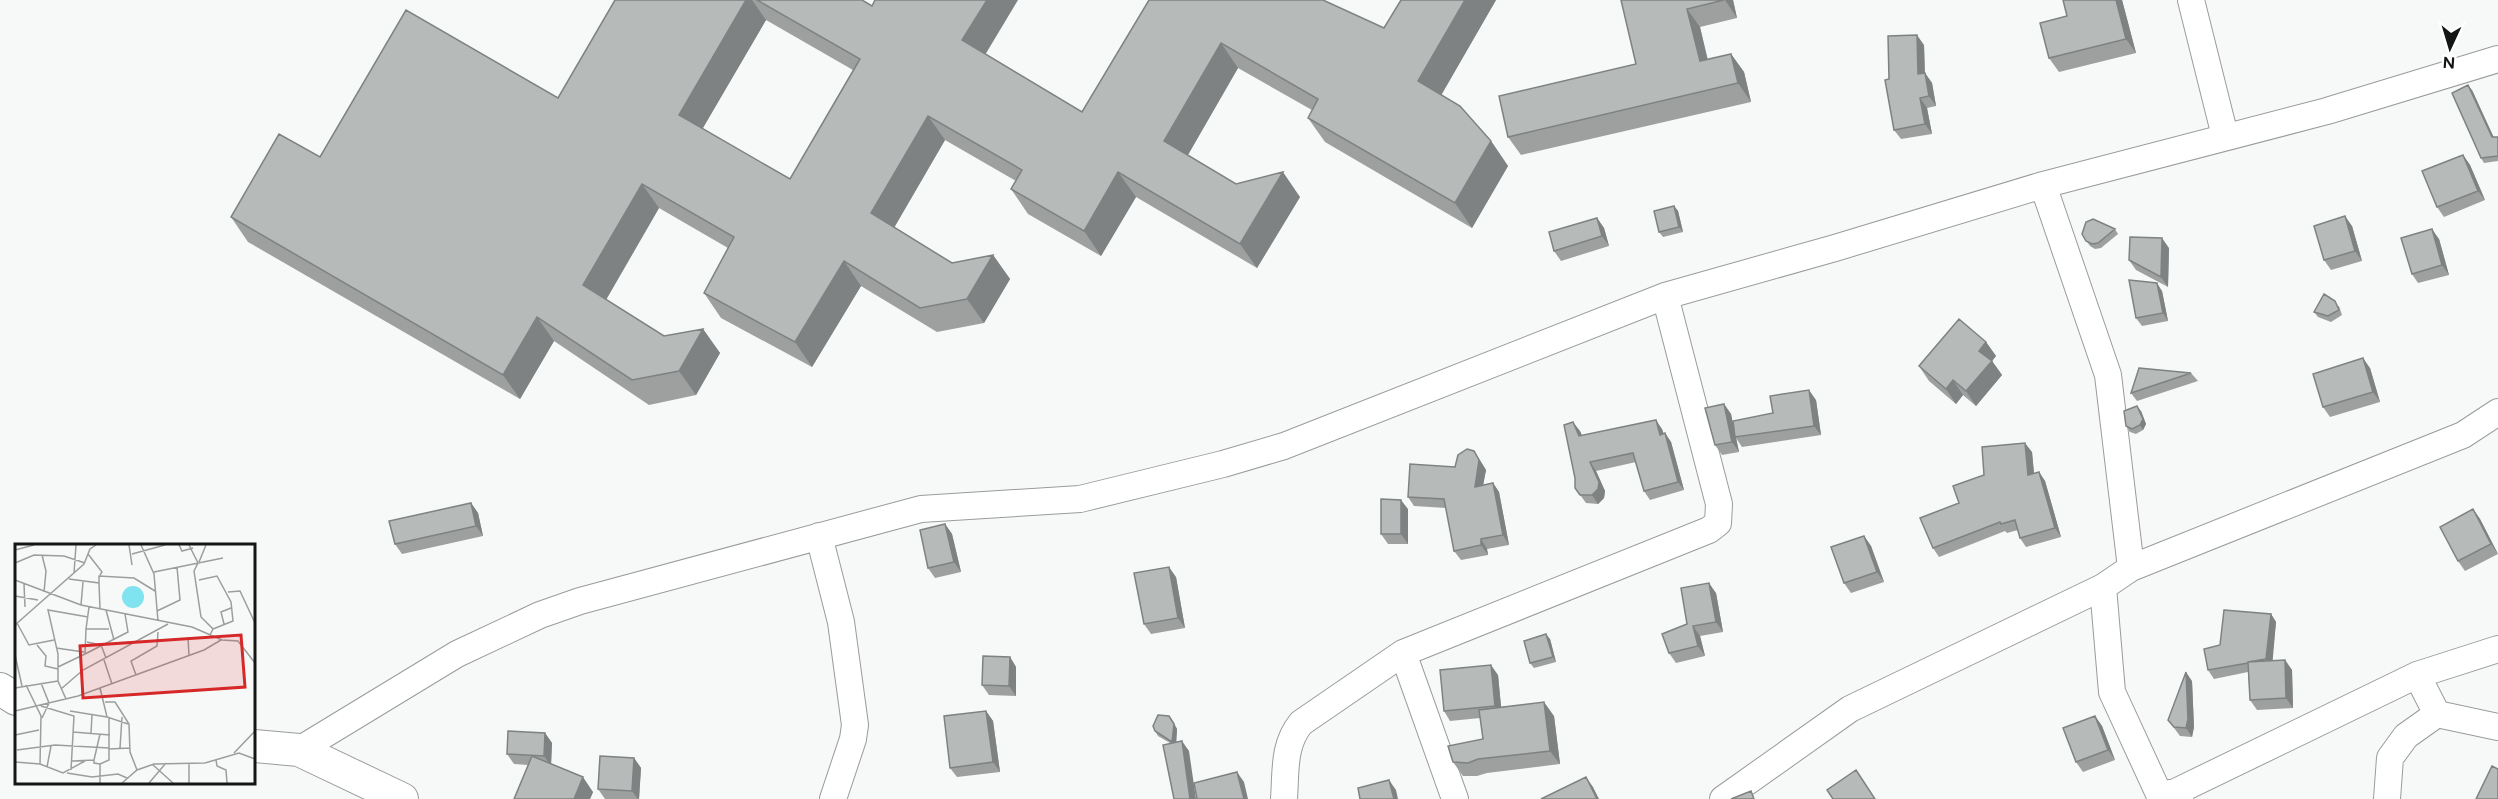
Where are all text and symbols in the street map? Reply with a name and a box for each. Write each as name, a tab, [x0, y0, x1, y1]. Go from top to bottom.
north arrow	[2420, 18, 2480, 78]
text: N	[2442, 53, 2456, 72]
inset map	[15, 544, 255, 784]

